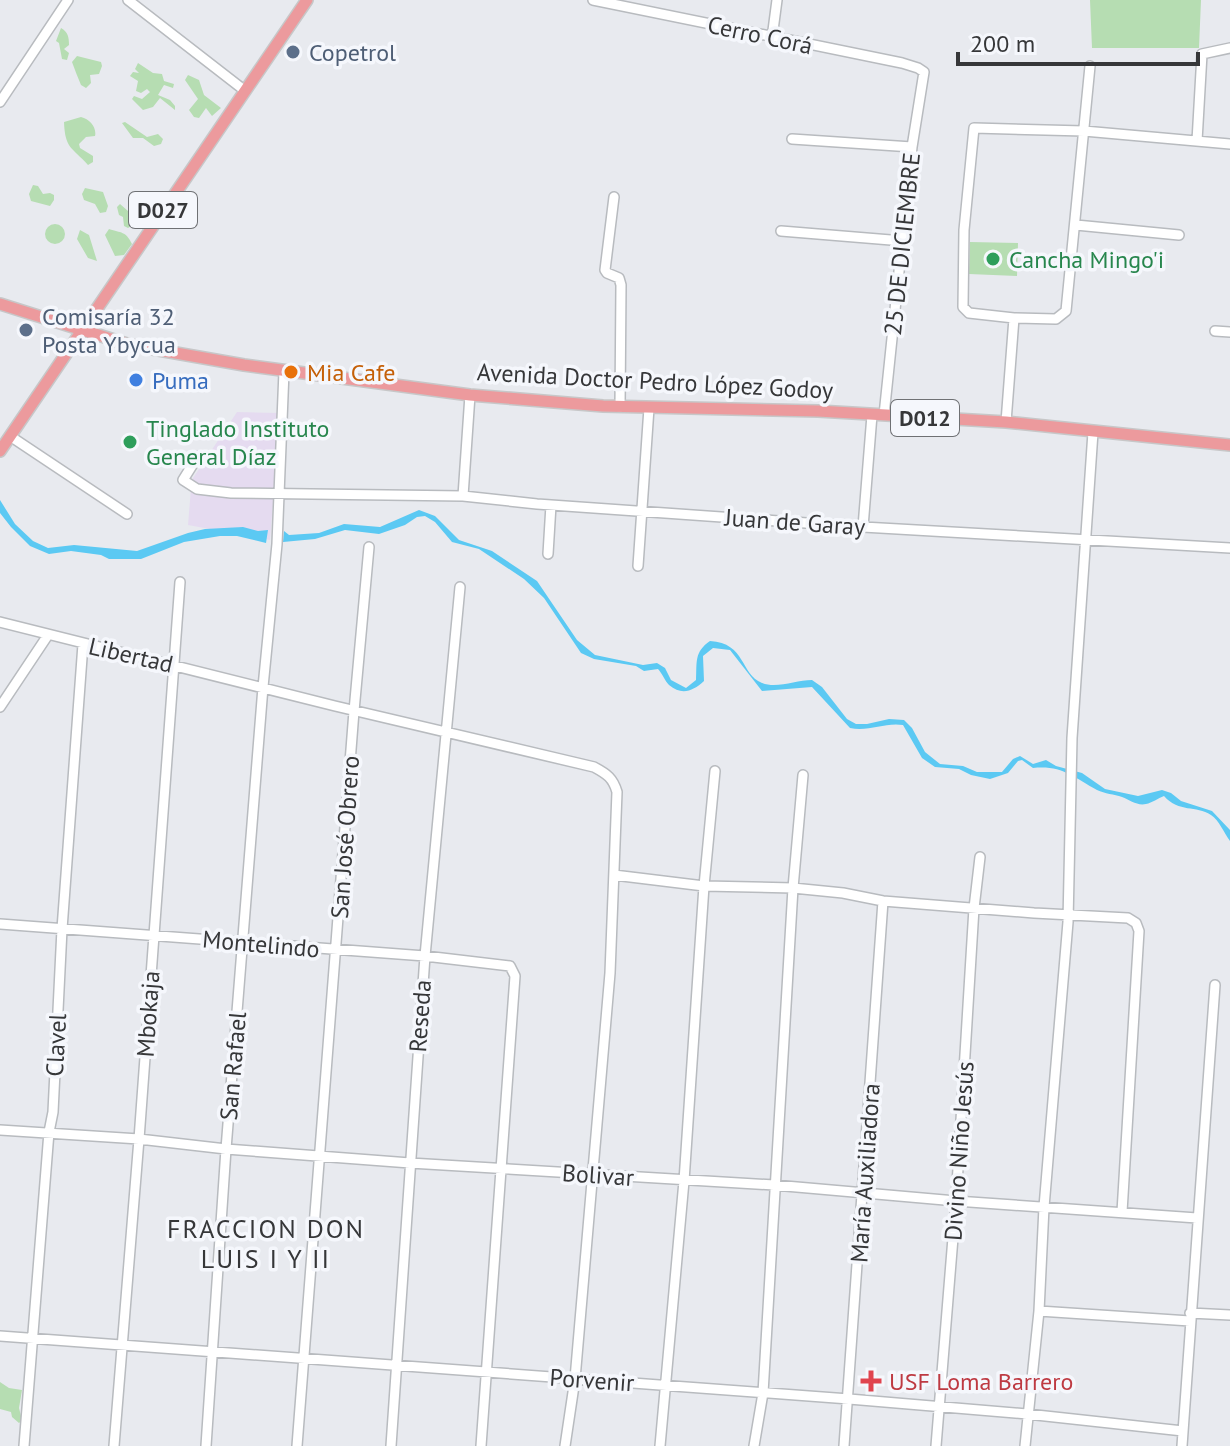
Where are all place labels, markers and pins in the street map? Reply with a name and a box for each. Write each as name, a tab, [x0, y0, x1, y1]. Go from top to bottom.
place label: Copetrol	[309, 37, 396, 68]
marker: Copetrol	[284, 43, 302, 61]
place label: Cancha Mingo'i	[1009, 244, 1164, 275]
marker: Cancha Mingo'i	[984, 250, 1002, 268]
place label: Comisaría 32 Posta Ybycua	[42, 301, 176, 360]
marker: Comisaría 32 Posta Ybycua	[17, 321, 35, 339]
place label: Mia Cafe	[307, 357, 396, 388]
marker: Mia Cafe	[282, 363, 300, 381]
place label: Puma	[152, 365, 209, 396]
marker: Puma	[127, 371, 145, 389]
place label: Tinglado Instituto General Díaz	[146, 413, 329, 472]
marker: Tinglado Instituto General Díaz	[121, 433, 139, 451]
place label: USF Loma Barrero	[889, 1366, 1073, 1397]
marker: USF Loma Barrero	[860, 1370, 882, 1392]

